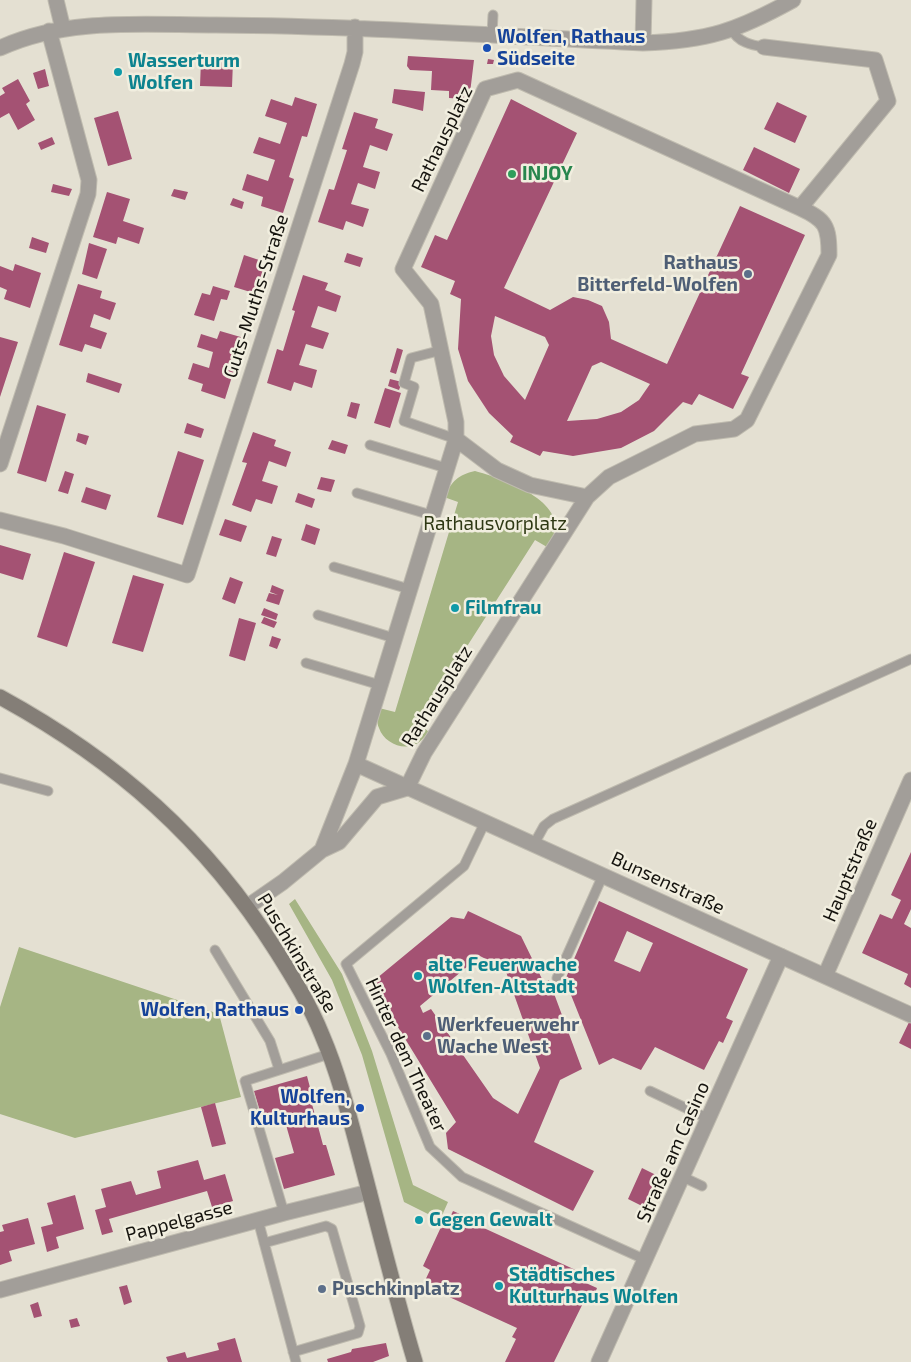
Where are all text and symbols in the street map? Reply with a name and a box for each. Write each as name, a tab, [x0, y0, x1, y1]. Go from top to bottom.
place label: Wolfen, Rathaus Südseite	[497, 26, 645, 70]
marker: Wolfen, Rathaus Südseite	[481, 42, 493, 54]
place label: Wasserturm Wolfen	[128, 50, 240, 94]
marker: Wasserturm Wolfen	[112, 66, 124, 78]
street label: Rathausplatz	[406, 82, 478, 196]
place label: INJOY	[522, 163, 573, 185]
marker: INJOY	[506, 168, 518, 180]
street label: Guts-Muths-Straße	[219, 211, 293, 381]
place label: Rathaus Bitterfeld-Wolfen	[577, 252, 738, 296]
marker: Rathaus Bitterfeld-Wolfen	[742, 268, 754, 280]
park label: Rathausvorplatz	[423, 513, 567, 535]
place label: Filmfrau	[465, 597, 542, 619]
marker: Filmfrau	[449, 602, 461, 614]
street label: Rathausplatz	[397, 641, 477, 751]
street label: Hauptstraße	[818, 815, 882, 925]
street label: Bunsenstraße	[608, 847, 728, 919]
street label: Puschkinstraße	[252, 889, 342, 1017]
place label: alte Feuerwache Wolfen-Altstadt	[428, 954, 577, 998]
marker: alte Feuerwache Wolfen-Altstadt	[412, 970, 424, 982]
street label: Hinter dem Theater	[360, 974, 452, 1136]
place label: Wolfen, Rathaus	[141, 999, 289, 1021]
marker: Wolfen, Rathaus	[293, 1004, 305, 1016]
place label: Werkfeuerwehr Wache West	[437, 1014, 579, 1058]
marker: Werkfeuerwehr Wache West	[421, 1030, 433, 1042]
street label: Straße am Casino	[632, 1078, 714, 1226]
place label: Wolfen, Kulturhaus	[250, 1086, 350, 1130]
marker: Wolfen, Kulturhaus	[354, 1102, 366, 1114]
street label: Pappelgasse	[123, 1196, 235, 1246]
place label: Gegen Gewalt	[429, 1209, 553, 1231]
marker: Gegen Gewalt	[413, 1214, 425, 1226]
place label: Städtisches Kulturhaus Wolfen	[509, 1264, 678, 1308]
place label: Puschkinplatz	[332, 1278, 460, 1300]
marker: Städtisches Kulturhaus Wolfen	[493, 1280, 505, 1292]
marker: Puschkinplatz	[316, 1283, 328, 1295]

